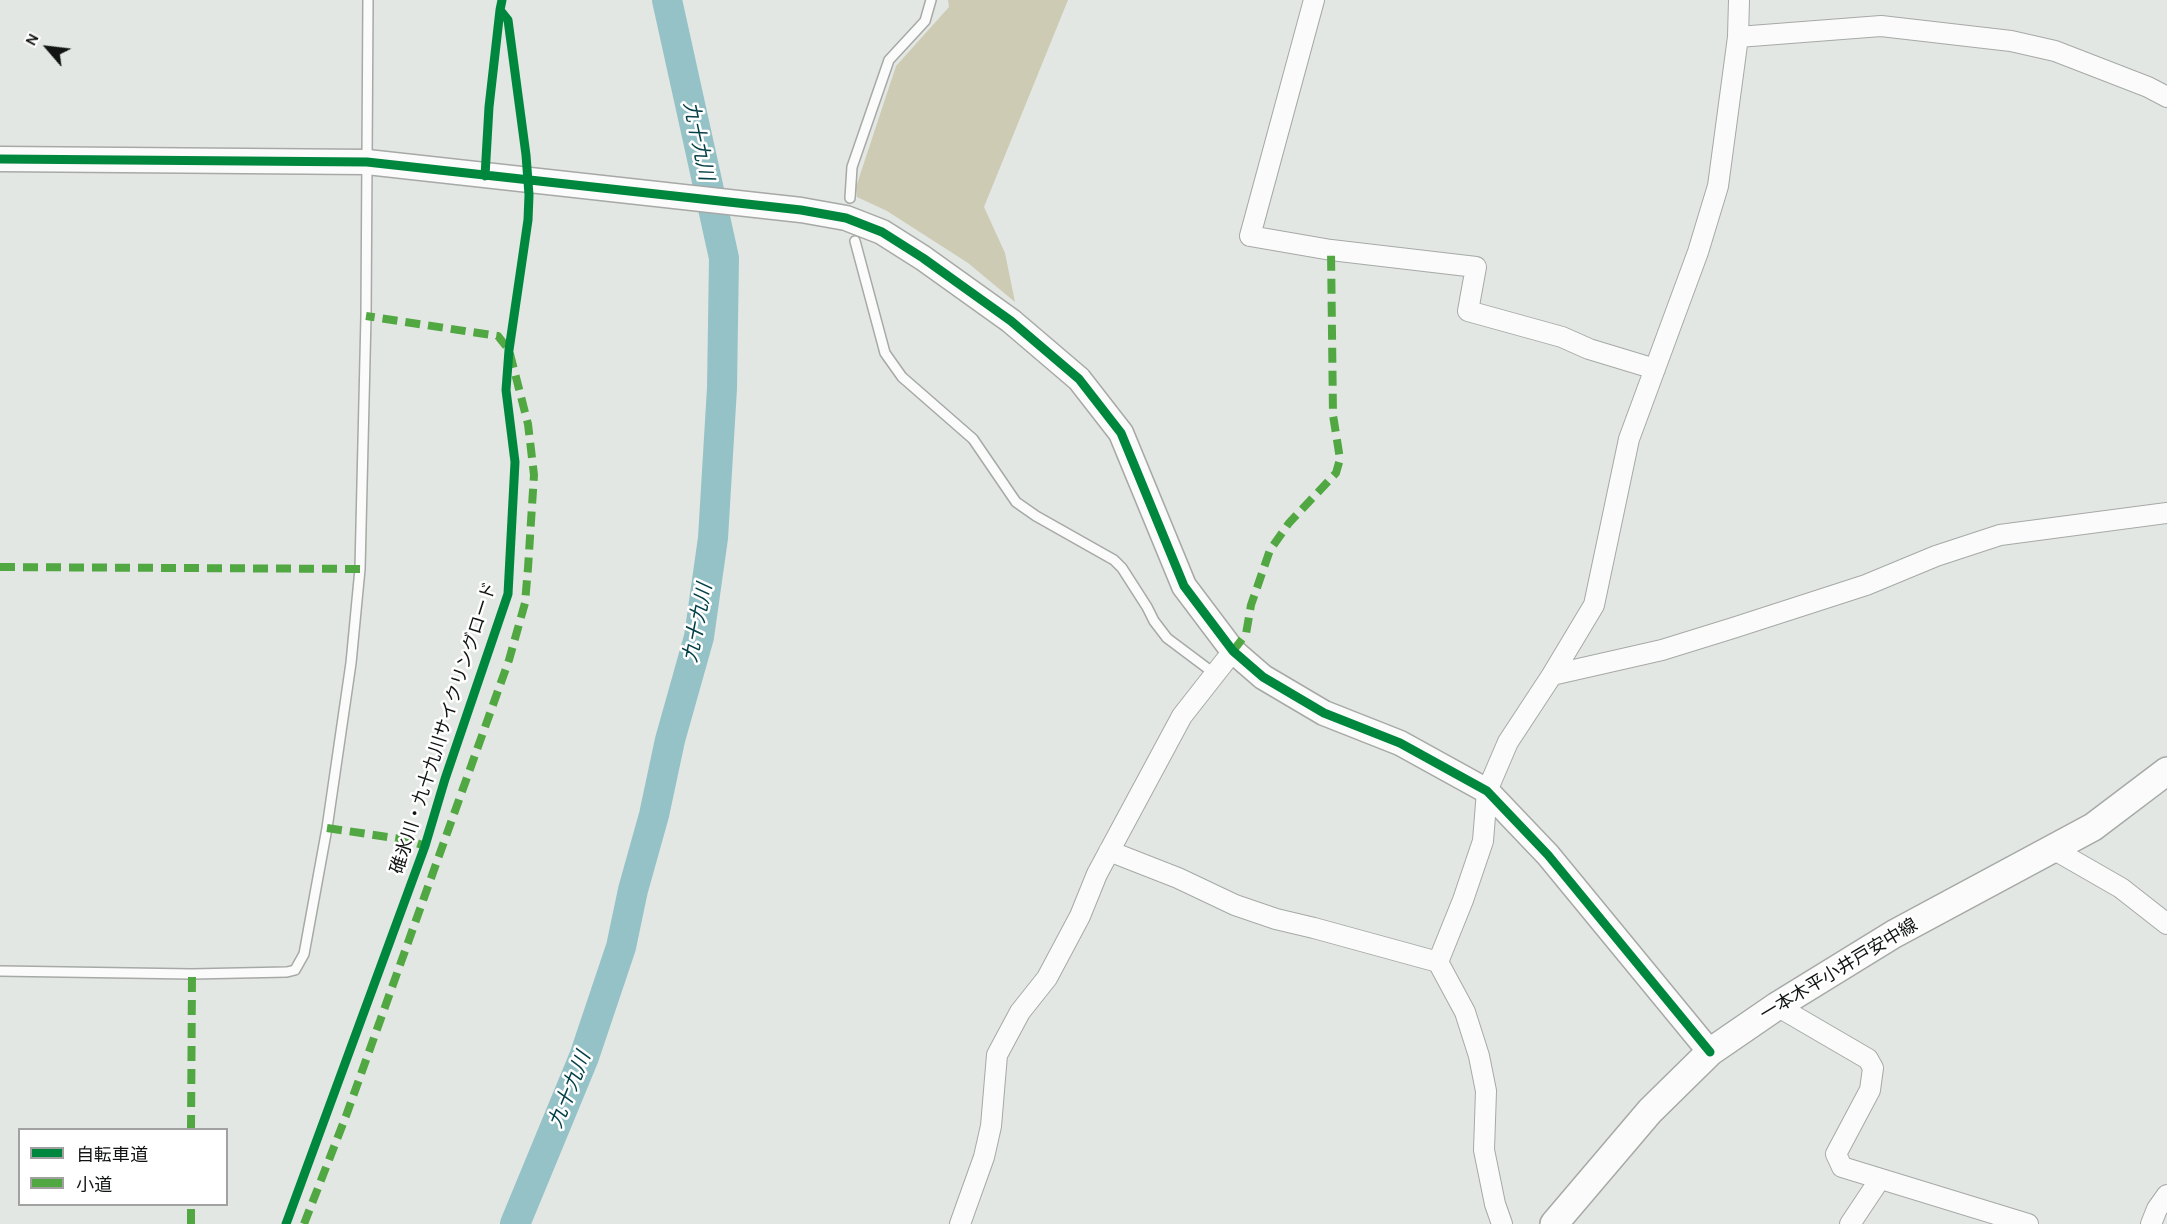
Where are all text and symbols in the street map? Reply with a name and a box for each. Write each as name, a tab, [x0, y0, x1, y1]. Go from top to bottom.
north arrow	[18, 18, 78, 78]
text: N	[21, 30, 43, 49]
water label: 九十九川	[678, 99, 718, 183]
street label: 碓氷川・九十九川サイクリングロード	[386, 579, 502, 877]
water label: 九十九川	[679, 581, 717, 665]
street label: 一本木平小井戸安中線	[1756, 914, 1922, 1026]
water label: 九十九川	[544, 1048, 596, 1132]
legend	[18, 1128, 228, 1206]
text: 自転車道	[76, 1144, 148, 1166]
text: 小道	[76, 1174, 112, 1196]

